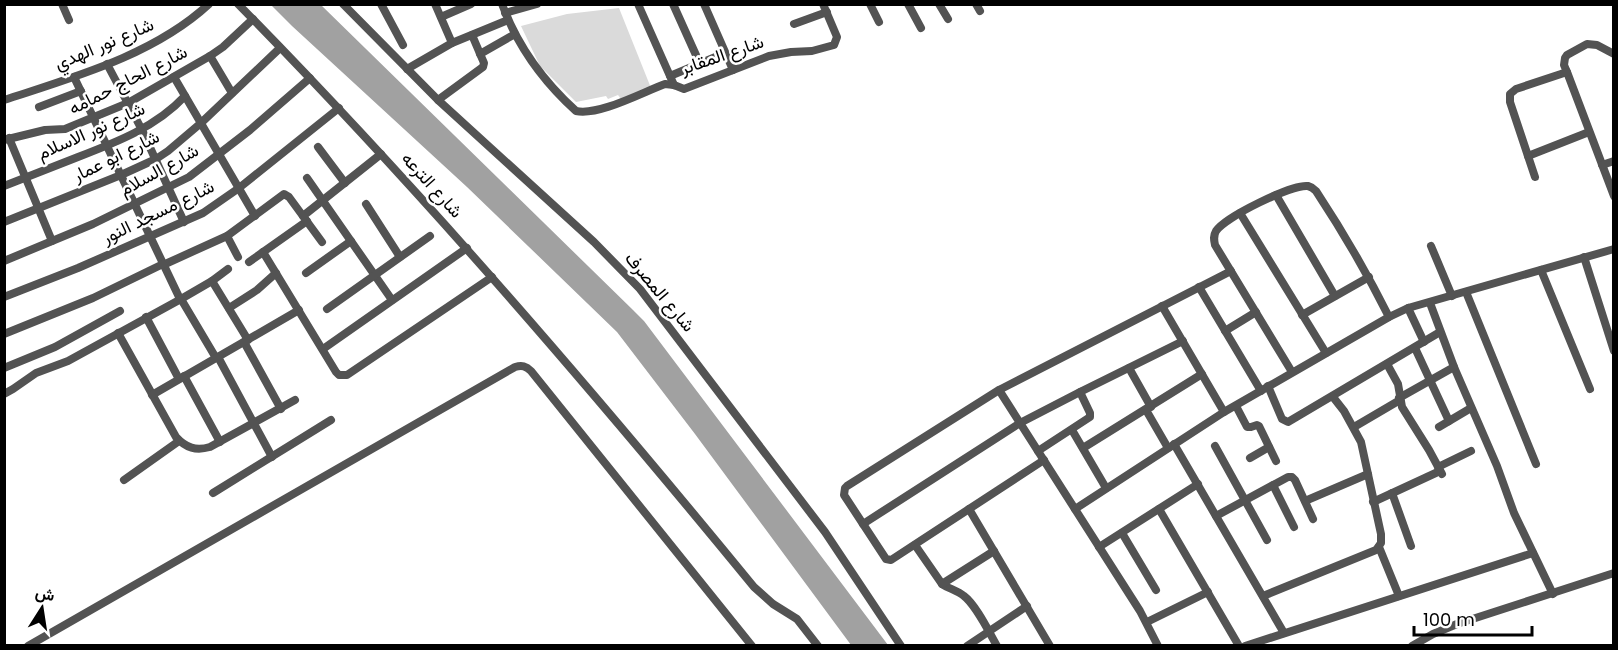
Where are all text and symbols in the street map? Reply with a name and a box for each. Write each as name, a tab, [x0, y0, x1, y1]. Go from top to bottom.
street label: شارع نور الهدي	[50, 11, 159, 78]
street label: شارع المقابر	[676, 29, 767, 81]
street label: شارع الحاج حمامه	[64, 39, 191, 120]
street label: شارع نور الاسلام	[33, 96, 149, 165]
street label: شارع ابو عمار	[67, 124, 163, 188]
street label: شارع السلام	[115, 138, 203, 202]
street label: شارع الترعه	[396, 146, 469, 223]
street label: شارع مسجد النور	[97, 174, 218, 250]
street label: شارع المصرف	[619, 246, 701, 337]
north arrow	[12, 578, 72, 638]
text: ش	[33, 581, 57, 607]
scale bar	[1414, 599, 1532, 637]
text: 100 m	[1423, 607, 1475, 632]

